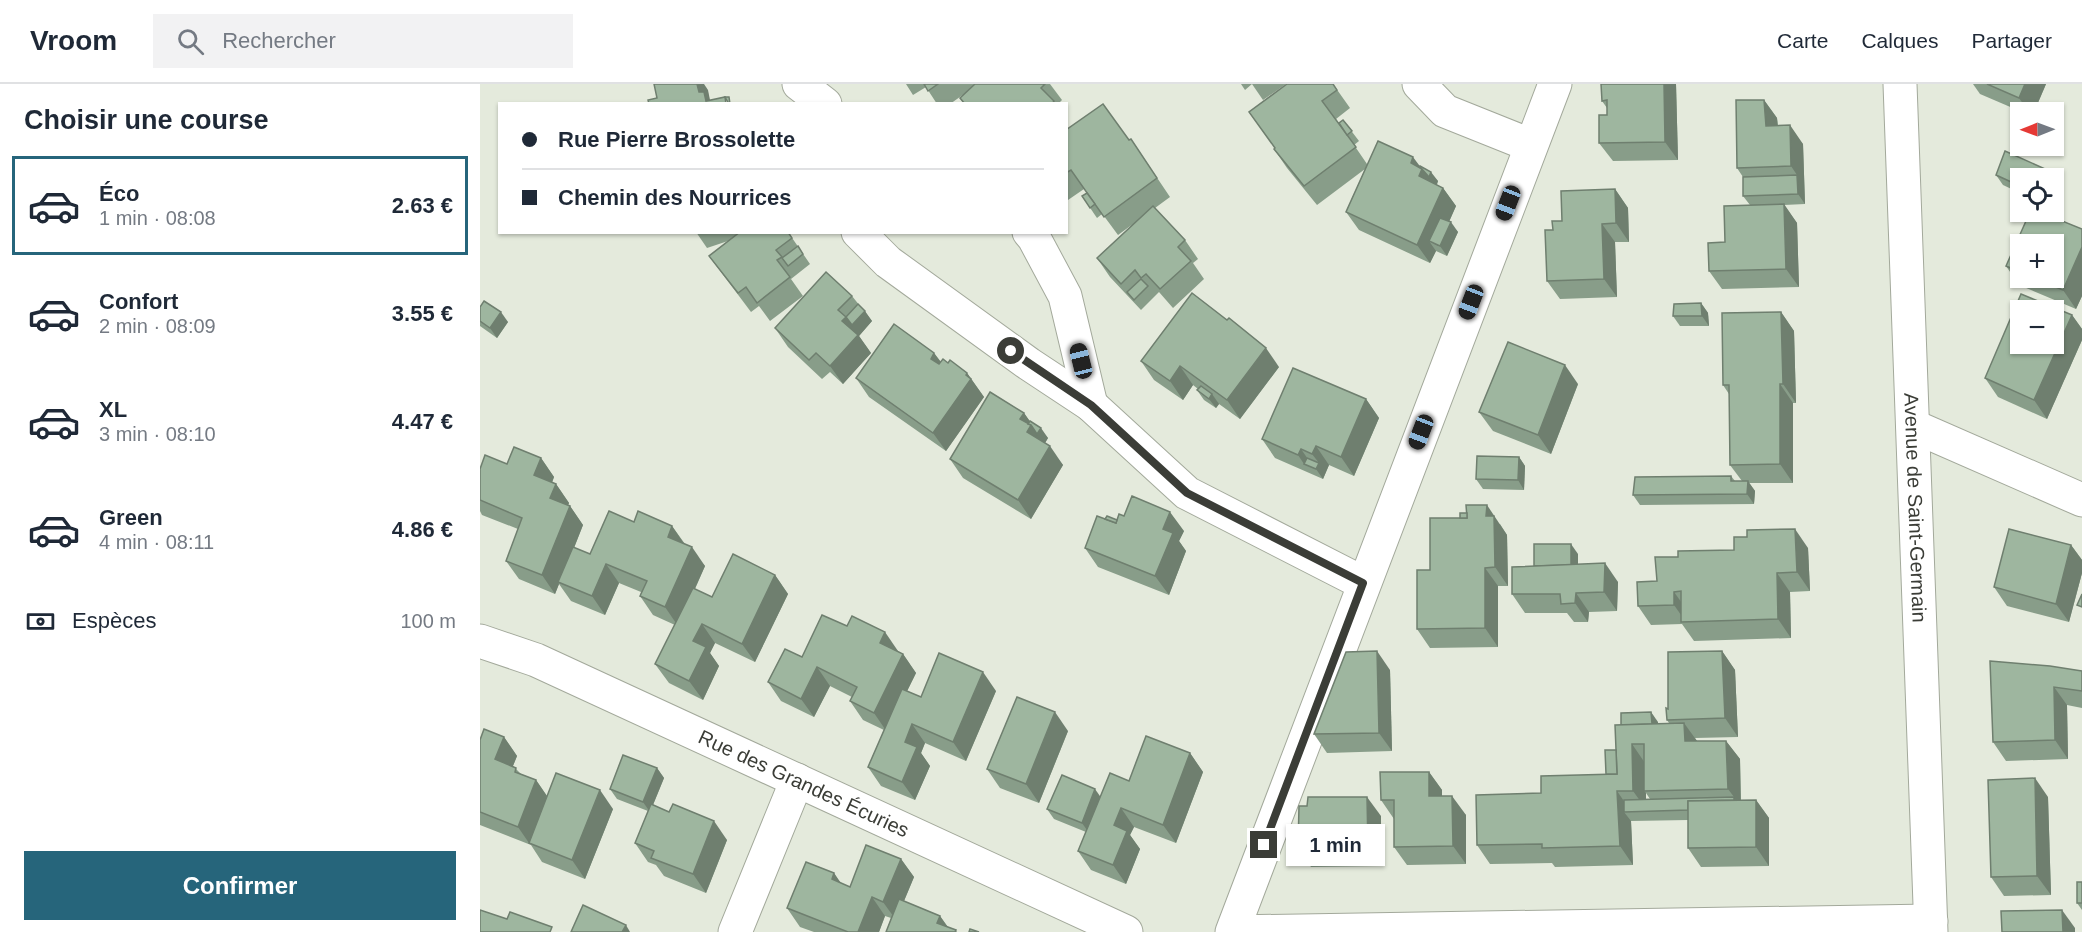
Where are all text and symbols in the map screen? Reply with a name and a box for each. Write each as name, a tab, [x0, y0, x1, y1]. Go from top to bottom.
search box	[153, 14, 573, 68]
text: Vroom	[30, 25, 117, 56]
icon: search	[174, 25, 207, 58]
text: Rechercher	[222, 28, 336, 53]
text: Carte	[1777, 29, 1828, 52]
text: Calques	[1861, 29, 1938, 52]
text: Partager	[1971, 29, 2052, 52]
north arrow	[2010, 102, 2064, 156]
map controls	[2010, 102, 2064, 354]
text: Choisir une course	[24, 105, 269, 135]
text: Rue Pierre Brossolette	[558, 127, 795, 152]
button: locate	[2010, 168, 2064, 222]
icon: car	[27, 179, 81, 233]
text: Éco	[99, 181, 139, 206]
car	[1493, 183, 1523, 223]
text: Chemin des Nourrices	[558, 185, 792, 210]
text: 2.63 €	[392, 193, 453, 218]
text: 1 min · 08:08	[99, 207, 216, 229]
button: +	[2010, 234, 2064, 288]
car	[1456, 282, 1486, 322]
icon: car	[27, 287, 81, 341]
text: Confort	[99, 289, 178, 314]
button: −	[2010, 300, 2064, 354]
text: 3.55 €	[392, 301, 453, 326]
text: 2 min · 08:09	[99, 315, 216, 337]
route start	[997, 337, 1024, 364]
car	[1068, 341, 1094, 381]
street label: Avenue de Saint-Germain	[1900, 392, 1931, 623]
icon: car	[27, 395, 81, 449]
text: XL	[99, 397, 127, 422]
text: 4.47 €	[392, 409, 453, 434]
car	[1406, 412, 1436, 452]
text: 3 min · 08:10	[99, 423, 216, 445]
icon: car	[27, 503, 81, 557]
text: Green	[99, 505, 163, 530]
text: 4.86 €	[392, 517, 453, 542]
text: 4 min · 08:11	[99, 531, 214, 553]
icon: cash	[24, 605, 57, 638]
text: Espèces	[72, 608, 156, 633]
text: 100 m	[400, 610, 456, 632]
street label: Rue des Grandes Écuries	[695, 726, 912, 841]
callout: 1 min	[1285, 824, 1384, 866]
route end	[1250, 831, 1277, 858]
text: 1 min	[1309, 834, 1362, 856]
button: Confirmer	[24, 851, 456, 920]

